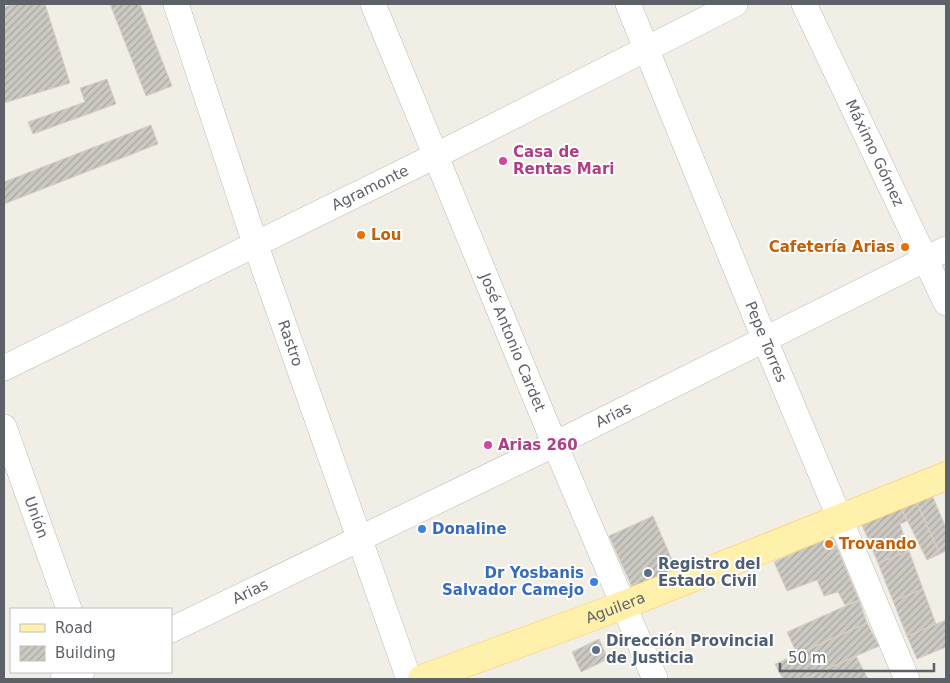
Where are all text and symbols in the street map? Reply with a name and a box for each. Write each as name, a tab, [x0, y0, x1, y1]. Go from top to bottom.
street label: Máximo Gómez	[842, 97, 908, 210]
place label: Casa de Rentas Mari	[513, 143, 614, 178]
marker: Casa de Rentas Mari	[497, 155, 509, 167]
street label: Agramonte	[329, 161, 412, 214]
place label: Lou	[371, 226, 402, 244]
marker: Lou	[355, 229, 367, 241]
place label: Cafetería Arias	[769, 238, 895, 256]
marker: Cafetería Arias	[899, 241, 911, 253]
street label: José Antonio Cardet	[476, 269, 549, 414]
street label: Pepe Torres	[741, 299, 791, 385]
street label: Rastro	[274, 318, 307, 369]
street label: Arias	[593, 398, 634, 431]
place label: Arias 260	[498, 436, 578, 454]
marker: Arias 260	[482, 439, 494, 451]
street label: Unión	[21, 494, 52, 541]
place label: Donaline	[432, 520, 507, 538]
marker: Donaline	[416, 523, 428, 535]
place label: Trovando	[839, 535, 917, 553]
marker: Trovando	[823, 538, 835, 550]
place label: Registro del Estado Civil	[658, 555, 761, 590]
place label: Dr Yosbanis Salvador Camejo	[442, 564, 584, 599]
marker: Registro del Estado Civil	[642, 567, 654, 579]
street label: Arias	[229, 575, 271, 608]
marker: Dr Yosbanis Salvador Camejo	[588, 576, 600, 588]
street label: Aguilera	[583, 588, 648, 627]
legend	[10, 608, 172, 673]
text: Road	[55, 619, 93, 637]
place label: Dirección Provincial de Justicia	[606, 632, 774, 667]
scale bar	[780, 640, 934, 672]
text: Building	[55, 644, 116, 662]
marker: Dirección Provincial de Justicia	[590, 644, 602, 656]
text: 50 m	[788, 649, 826, 667]

